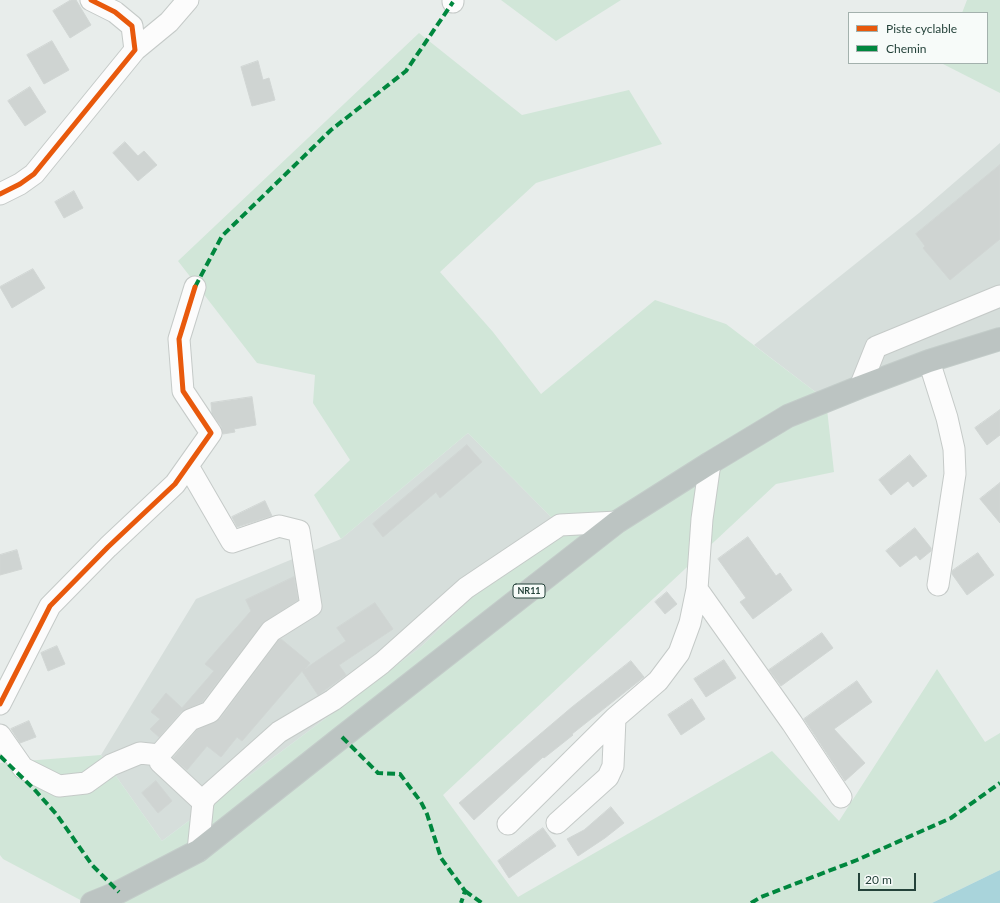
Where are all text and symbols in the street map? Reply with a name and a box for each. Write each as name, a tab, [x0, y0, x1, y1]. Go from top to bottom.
legend	[848, 12, 988, 64]
text: Piste cyclable	[886, 21, 957, 36]
text: Chemin	[886, 41, 927, 56]
road number: NR11	[513, 584, 545, 598]
scale bar	[860, 865, 918, 891]
text: 20 m	[865, 872, 892, 887]

